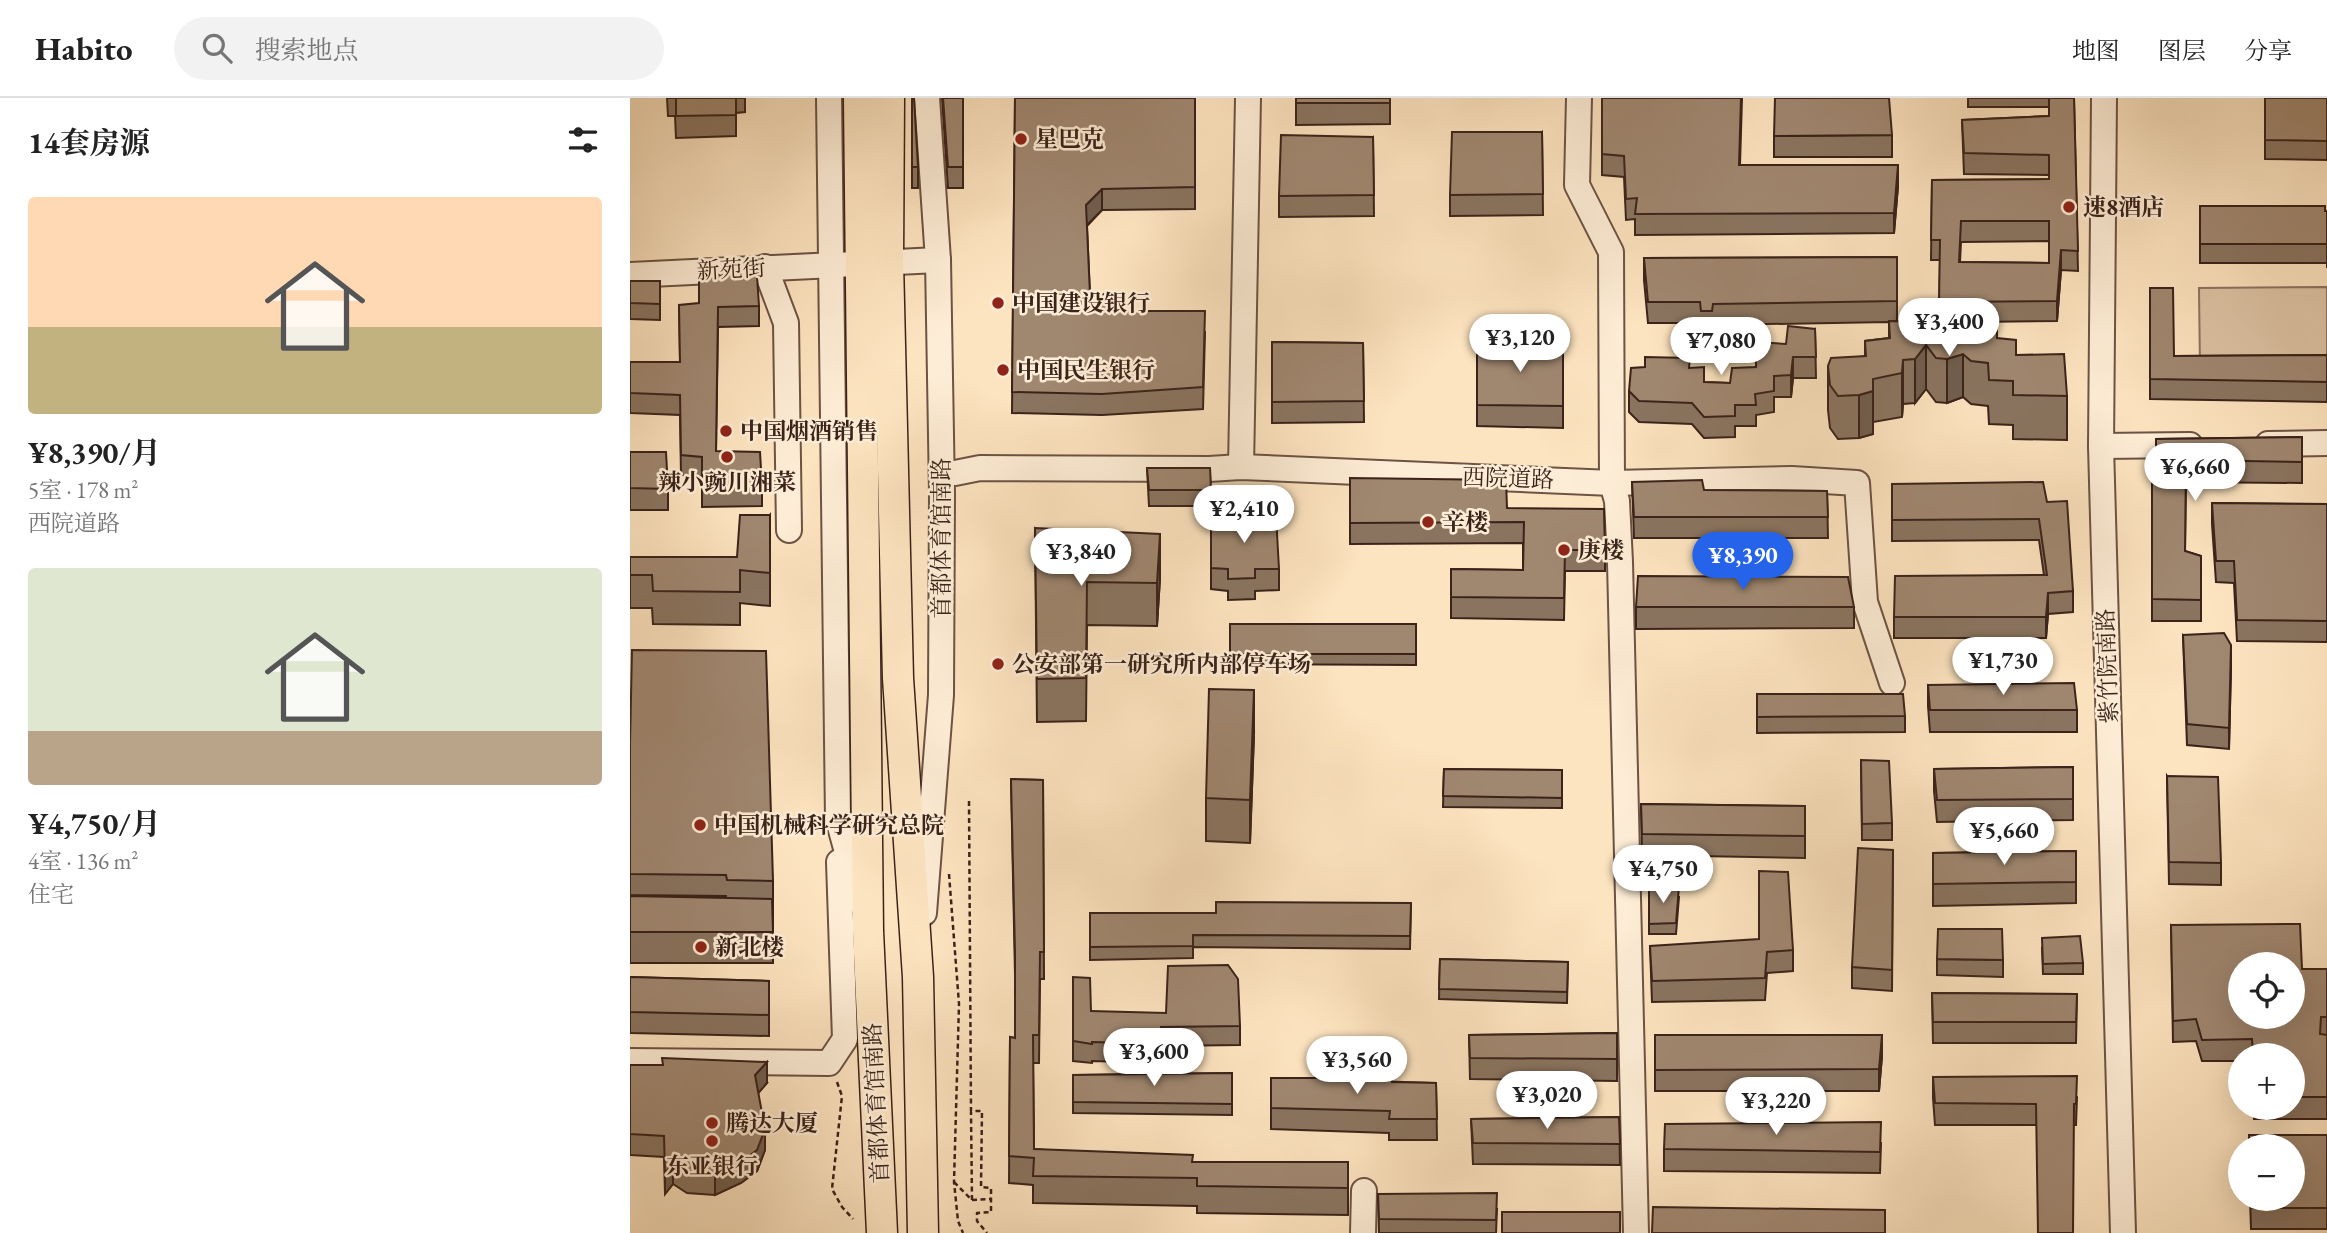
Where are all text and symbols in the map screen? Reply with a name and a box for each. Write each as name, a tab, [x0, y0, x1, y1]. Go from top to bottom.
search box	[174, 17, 664, 80]
text: Habito	[35, 27, 132, 70]
icon: search	[198, 29, 236, 67]
text: 搜索地点	[254, 33, 359, 67]
text: 地图	[2072, 35, 2120, 66]
text: 图层	[2158, 35, 2206, 66]
text: 分享	[2244, 35, 2292, 66]
icon: filters	[564, 121, 602, 159]
text: 14套房源	[28, 123, 150, 162]
place label: 星巴克	[1035, 124, 1104, 154]
marker: 星巴克	[1013, 131, 1029, 147]
place label: 速8酒店	[2083, 192, 2164, 222]
marker: 速8酒店	[2061, 199, 2077, 215]
icon: home	[252, 243, 378, 369]
street label: 新苑街	[696, 252, 766, 286]
place label: 中国建设银行	[1012, 288, 1150, 318]
marker: 中国建设银行	[990, 295, 1006, 311]
pin: ¥3,400	[1892, 299, 2006, 358]
text: ¥3,400	[1914, 306, 1984, 336]
pin: ¥3,120	[1463, 314, 1577, 374]
pin: ¥7,080	[1664, 317, 1778, 377]
text: ¥3,120	[1485, 322, 1555, 352]
text: ¥7,080	[1686, 325, 1756, 355]
place label: 中国民生银行	[1017, 355, 1155, 385]
marker: 中国民生银行	[995, 362, 1011, 378]
place label: 中国烟酒销售	[740, 416, 878, 446]
marker: 中国烟酒销售	[718, 423, 734, 439]
text: ¥8,390/月	[28, 433, 161, 472]
pin: ¥6,660	[2138, 444, 2252, 503]
marker: 辣小豌川湘菜	[719, 449, 735, 465]
text: ¥6,660	[2160, 451, 2230, 481]
street label: 首都体育馆南路	[926, 458, 956, 619]
street label: 西院道路	[1462, 461, 1554, 495]
place label: 辣小豌川湘菜	[658, 467, 796, 497]
text: 5室 · 178 m²	[28, 475, 138, 505]
pin: ¥2,410	[1187, 486, 1301, 545]
text: ¥2,410	[1209, 493, 1279, 523]
place label: 辛楼	[1442, 507, 1488, 537]
text: 西院道路	[28, 508, 120, 538]
marker: 辛楼	[1420, 514, 1436, 530]
pin: ¥3,840	[1024, 528, 1138, 588]
pin: ¥8,390	[1686, 532, 1800, 592]
place label: 庚楼	[1578, 535, 1624, 565]
text: ¥3,840	[1046, 536, 1116, 566]
text: ¥8,390	[1708, 540, 1778, 570]
marker: 庚楼	[1556, 542, 1572, 558]
street label: 紫竹院南路	[2090, 608, 2124, 724]
icon: home	[252, 614, 378, 740]
pin: ¥1,730	[1946, 638, 2060, 697]
text: ¥1,730	[1968, 645, 2038, 675]
place label: 公安部第一研究所内部停车场	[1012, 649, 1311, 679]
marker: 公安部第一研究所内部停车场	[990, 656, 1006, 672]
text: ¥4,750/月	[28, 804, 161, 843]
pin: ¥5,660	[1947, 808, 2061, 867]
place label: 中国机械科学研究总院	[714, 810, 944, 840]
text: ¥5,660	[1969, 815, 2039, 845]
marker: 中国机械科学研究总院	[692, 817, 708, 833]
text: 4室 · 136 m²	[28, 846, 138, 876]
pin: ¥4,750	[1606, 846, 1720, 905]
text: ¥4,750	[1628, 853, 1698, 883]
text: 住宅	[28, 879, 74, 909]
place label: 新北楼	[715, 932, 784, 962]
marker: 新北楼	[693, 939, 709, 955]
map controls	[2228, 952, 2305, 1211]
button: locate	[2228, 952, 2305, 1029]
street label: 首都体育馆南路	[857, 1022, 895, 1184]
pin: ¥3,600	[1097, 1028, 1211, 1088]
text: ¥3,600	[1119, 1036, 1189, 1066]
pin: ¥3,560	[1300, 1037, 1414, 1096]
button: +	[2228, 1043, 2305, 1120]
text: ¥3,560	[1322, 1044, 1392, 1074]
pin: ¥3,020	[1490, 1072, 1604, 1131]
pin: ¥3,220	[1719, 1077, 1833, 1137]
text: ¥3,020	[1512, 1079, 1582, 1109]
text: ¥3,220	[1741, 1085, 1811, 1115]
place label: 腾达大厦	[726, 1108, 818, 1138]
marker: 腾达大厦	[704, 1115, 720, 1131]
marker: 东亚银行	[704, 1133, 720, 1149]
button: −	[2228, 1134, 2305, 1211]
place label: 东亚银行	[666, 1151, 758, 1181]

